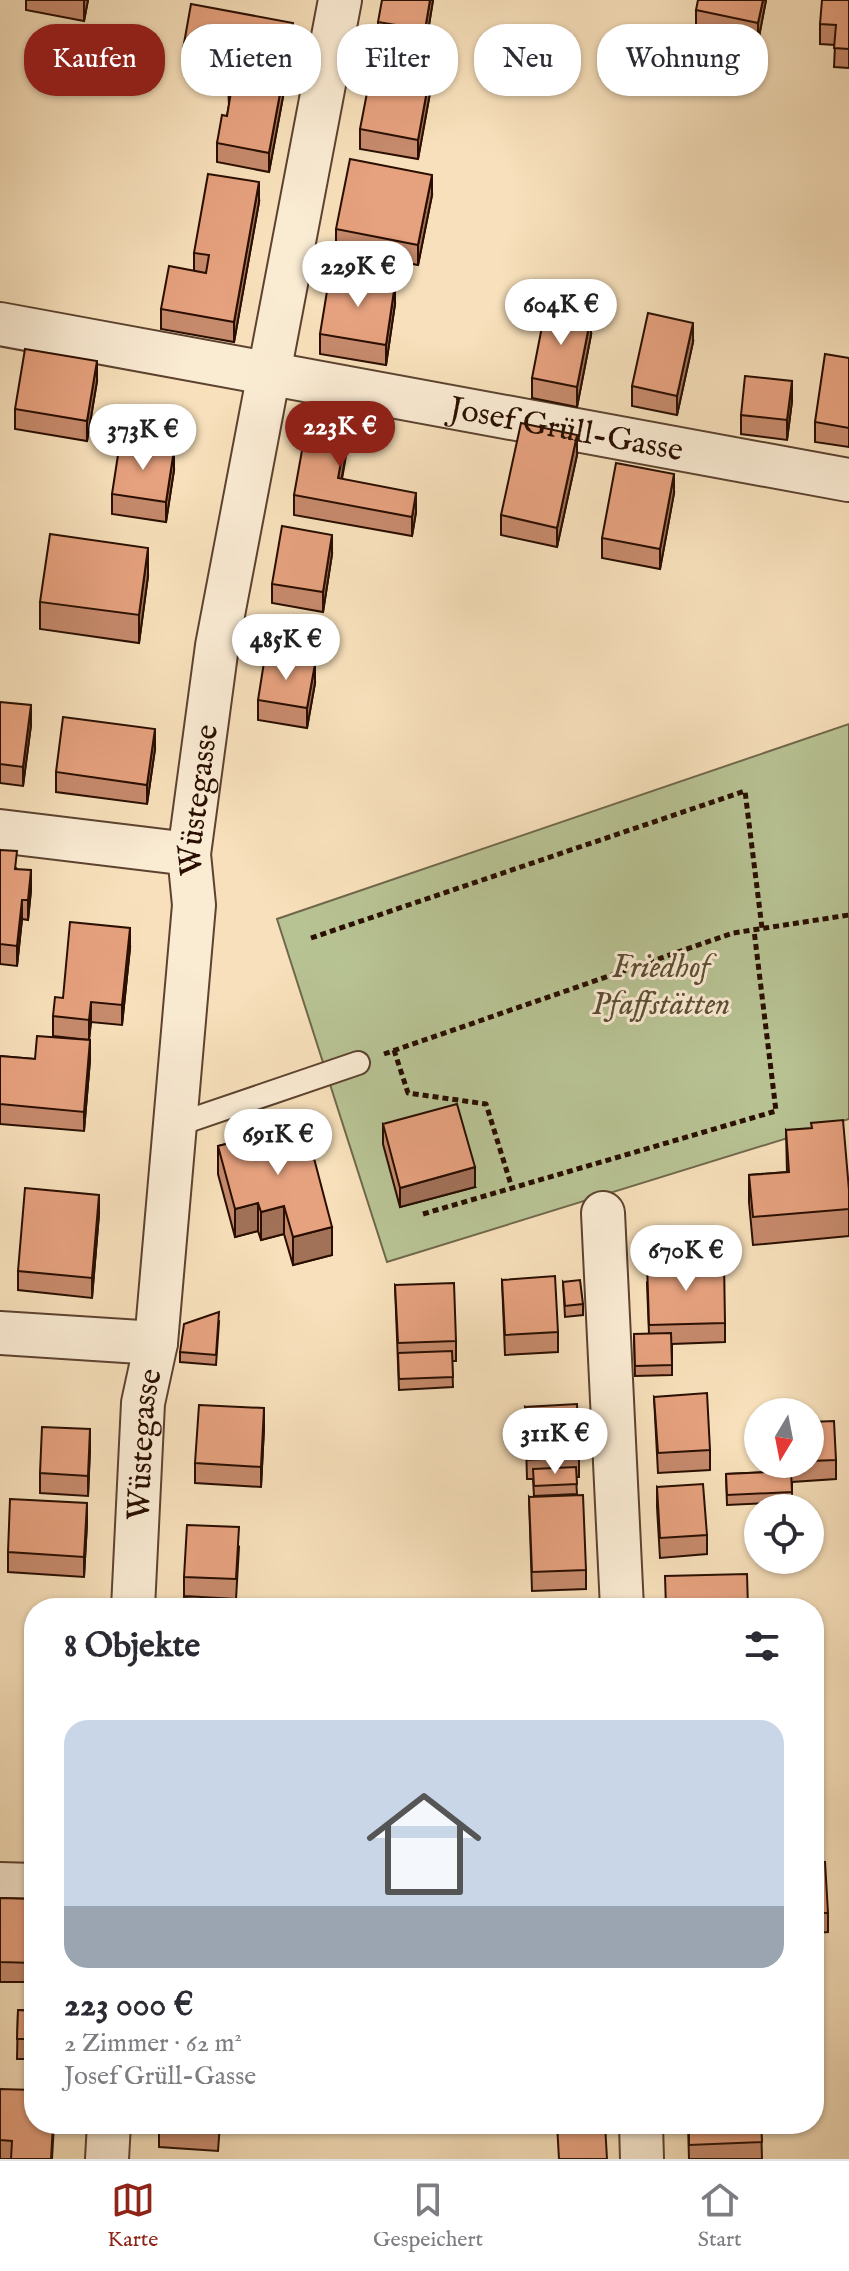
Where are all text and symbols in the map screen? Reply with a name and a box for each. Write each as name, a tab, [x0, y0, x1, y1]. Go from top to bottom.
chip: Kaufen	[24, 24, 165, 96]
chip: Mieten	[181, 24, 321, 96]
chip: Filter	[337, 24, 458, 96]
chip: Neu	[474, 24, 581, 96]
chip: Wohnung	[597, 24, 768, 96]
pin: 229K €	[293, 241, 423, 309]
text: 229K €	[320, 250, 396, 283]
pin: 604K €	[496, 279, 626, 347]
text: 604K €	[523, 288, 599, 321]
street label: Josef Grüll-Gasse	[443, 389, 686, 472]
pin: 223K €	[275, 401, 405, 469]
pin: 373K €	[78, 404, 208, 472]
text: 223K €	[303, 410, 377, 443]
text: 373K €	[107, 413, 179, 446]
pin: 485K €	[221, 614, 351, 682]
text: 485K €	[250, 623, 322, 656]
street label: Wüstegasse	[170, 722, 229, 877]
park label: Friedhof Pfaffstätten	[592, 948, 730, 1026]
pin: 691K €	[213, 1109, 343, 1177]
text: 691K €	[242, 1118, 314, 1151]
pin: 670K €	[621, 1225, 751, 1293]
text: 670K €	[648, 1234, 724, 1267]
street label: Wüstegasse	[119, 1365, 173, 1521]
north arrow	[744, 1398, 824, 1478]
map controls	[744, 1398, 824, 1574]
pin: 311K €	[490, 1408, 620, 1476]
text: 311K €	[521, 1417, 589, 1450]
button: locate	[744, 1494, 824, 1574]
icon: filters	[740, 1624, 784, 1668]
text: 8 Objekte	[64, 1625, 200, 1668]
icon: home	[352, 1772, 496, 1916]
text: 223 000 €	[64, 1984, 193, 2027]
text: 2 Zimmer · 62 m²	[64, 2027, 242, 2060]
text: Josef Grüll-Gasse	[64, 2060, 256, 2093]
tab: Karte	[107, 2178, 158, 2254]
tab: Gespeichert	[373, 2178, 483, 2254]
tab: Start	[698, 2178, 742, 2254]

